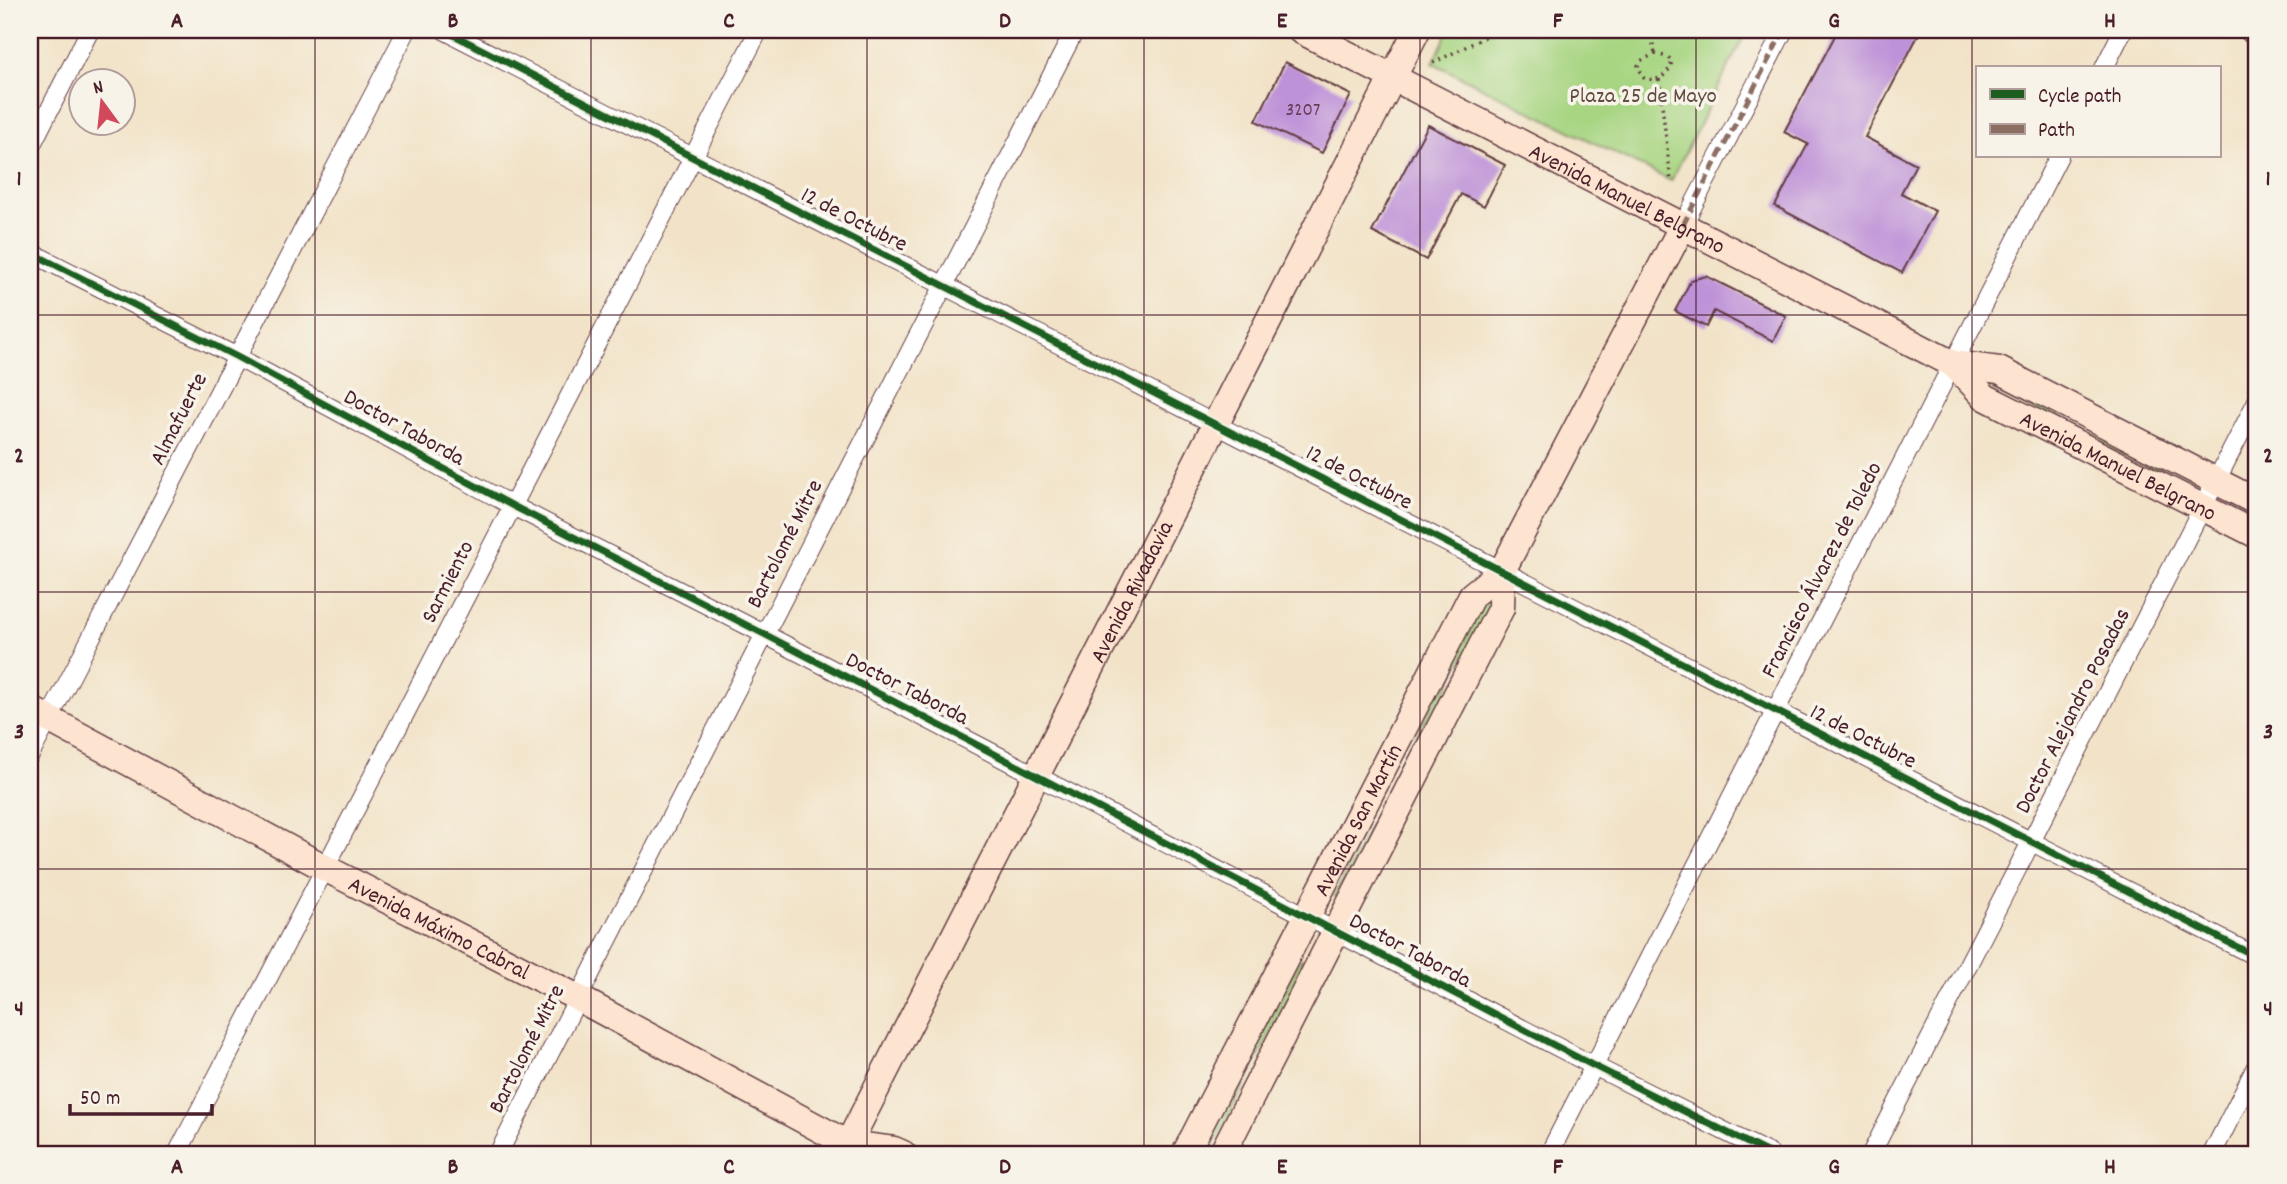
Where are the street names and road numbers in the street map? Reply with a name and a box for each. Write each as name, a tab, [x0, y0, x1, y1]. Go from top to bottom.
street label: Avenida Manuel Belgrano	[1522, 137, 1730, 265]
street label: 12 de Octubre	[794, 180, 913, 262]
street label: Almafuerte	[143, 368, 217, 472]
street label: Doctor Taborda	[337, 382, 471, 477]
street label: Avenida Manuel Belgrano	[2013, 404, 2221, 532]
street label: 12 de Octubre	[1299, 438, 1418, 520]
street label: Francisco Álvarez de Toledo	[1754, 457, 1892, 684]
street label: Bartolomé Mitre	[740, 475, 833, 615]
street label: Avenida Rivadavia	[1083, 515, 1184, 670]
street label: Sarmiento	[414, 535, 484, 630]
street label: Doctor Alejandro Posadas	[2008, 603, 2140, 820]
street label: Doctor Taborda	[839, 645, 975, 736]
street label: 12 de Octubre	[1803, 697, 1922, 779]
street label: Avenida San Martín	[1307, 739, 1413, 903]
street label: Avenida Máximo Cabral	[342, 870, 535, 991]
street label: Doctor Taborda	[1342, 906, 1477, 999]
street label: Bartolomé Mitre	[482, 980, 575, 1120]

